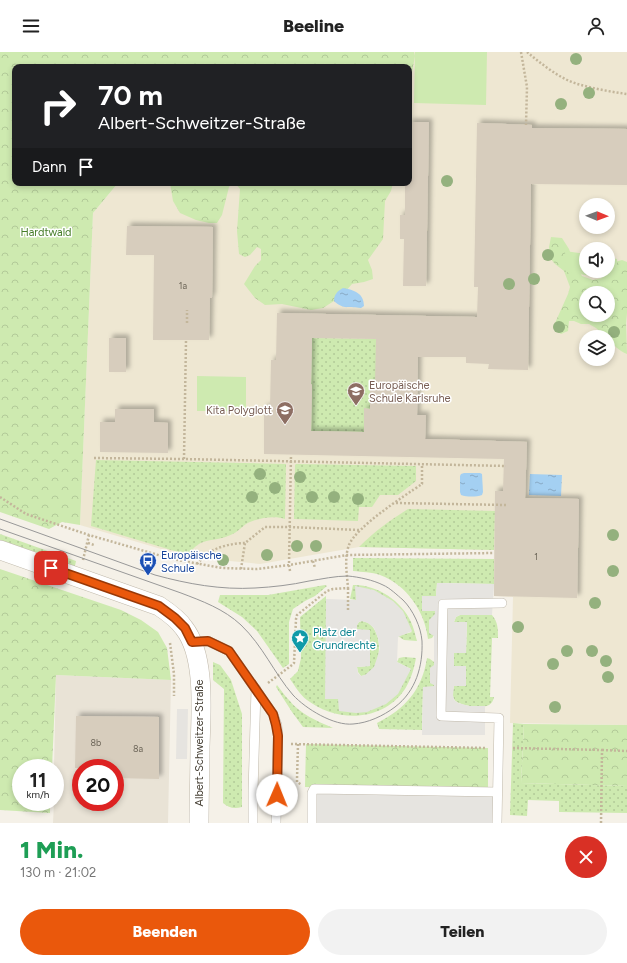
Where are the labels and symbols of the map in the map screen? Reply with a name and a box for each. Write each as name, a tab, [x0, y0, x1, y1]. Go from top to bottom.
north arrow	[579, 198, 615, 234]
park label: Hardtwald	[20, 226, 72, 239]
house number: 1a	[179, 280, 188, 291]
place label: Europäische Schule Karlsruhe	[369, 379, 451, 405]
school or university icon: Europäische Schule Karlsruhe	[346, 381, 366, 406]
school or university icon: Kita Polyglott	[275, 400, 295, 425]
place label: Kita Polyglott	[206, 404, 272, 417]
place label: Europäische Schule	[161, 549, 222, 575]
pin	[34, 551, 68, 585]
bus stop icon: Europäische Schule	[138, 551, 158, 576]
house number: 1	[534, 551, 538, 562]
place label: Platz der Grundrechte	[313, 626, 376, 652]
place icon: Platz der Grundrechte	[290, 628, 310, 653]
street label: Albert-Schweitzer-Straße	[193, 680, 206, 806]
house number: 8b	[91, 737, 101, 748]
house number: 8a	[133, 743, 143, 754]
speed limit sign: 20	[72, 759, 124, 811]
position arrow	[256, 774, 298, 816]

